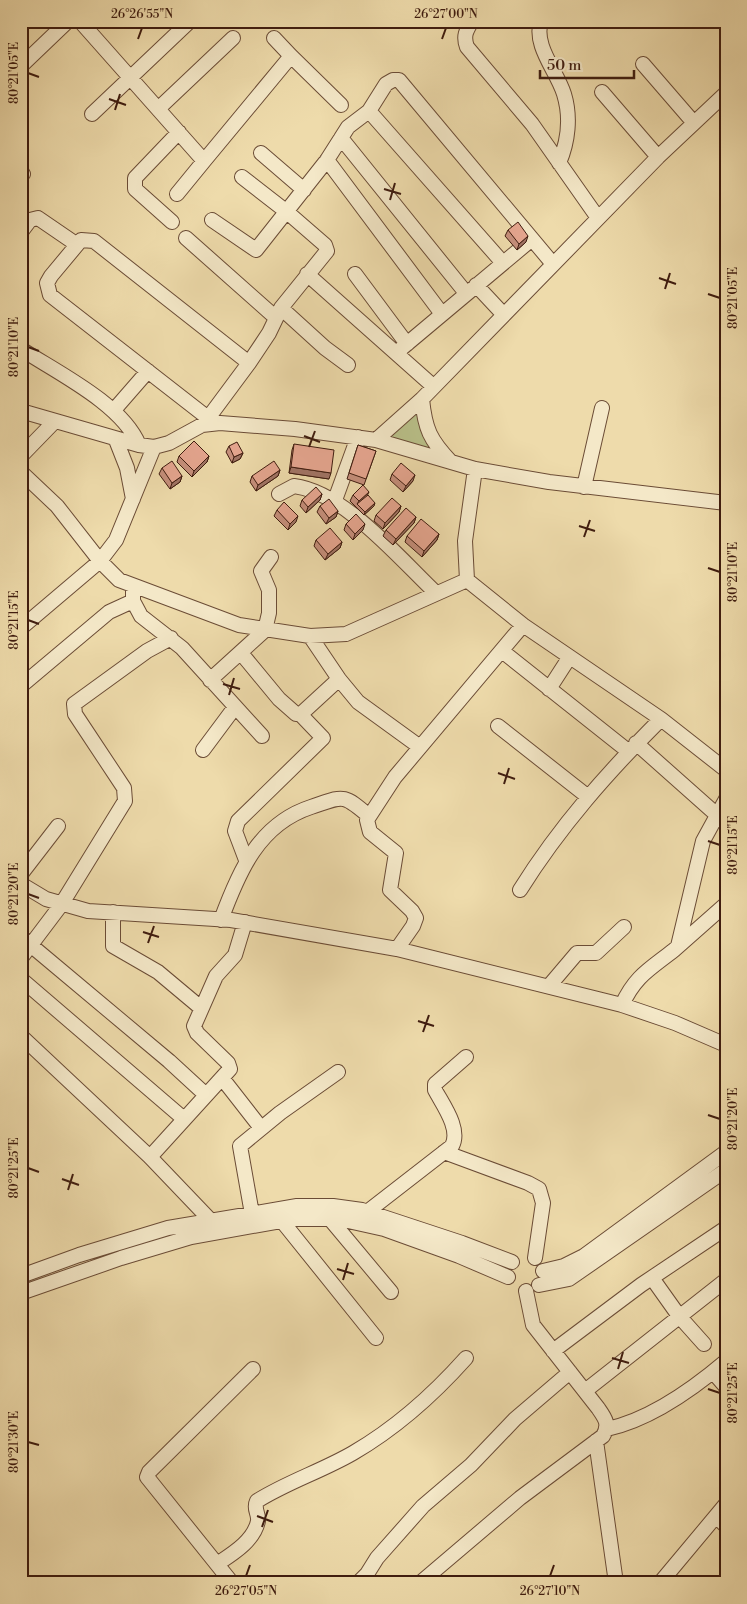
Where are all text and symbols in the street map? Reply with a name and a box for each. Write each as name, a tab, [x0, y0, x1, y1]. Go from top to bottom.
text: 26°26'55"N	[111, 7, 173, 22]
text: 26°27'00"N	[414, 7, 478, 22]
text: 80°21'05"E	[7, 42, 22, 104]
scale bar	[540, 48, 633, 80]
text: 50 m	[547, 56, 581, 75]
text: 80°21'05"E	[726, 267, 741, 329]
text: 80°21'10"E	[7, 317, 22, 377]
text: 80°21'10"E	[726, 542, 741, 602]
text: 80°21'15"E	[7, 590, 22, 650]
text: 80°21'15"E	[726, 815, 741, 875]
text: 80°21'20"E	[7, 863, 22, 925]
text: 80°21'20"E	[726, 1088, 741, 1150]
text: 80°21'25"E	[7, 1138, 22, 1199]
text: 80°21'25"E	[726, 1363, 741, 1424]
text: 80°21'30"E	[7, 1411, 22, 1473]
text: 26°27'05"N	[215, 1584, 277, 1599]
text: 26°27'10"N	[520, 1584, 580, 1599]

